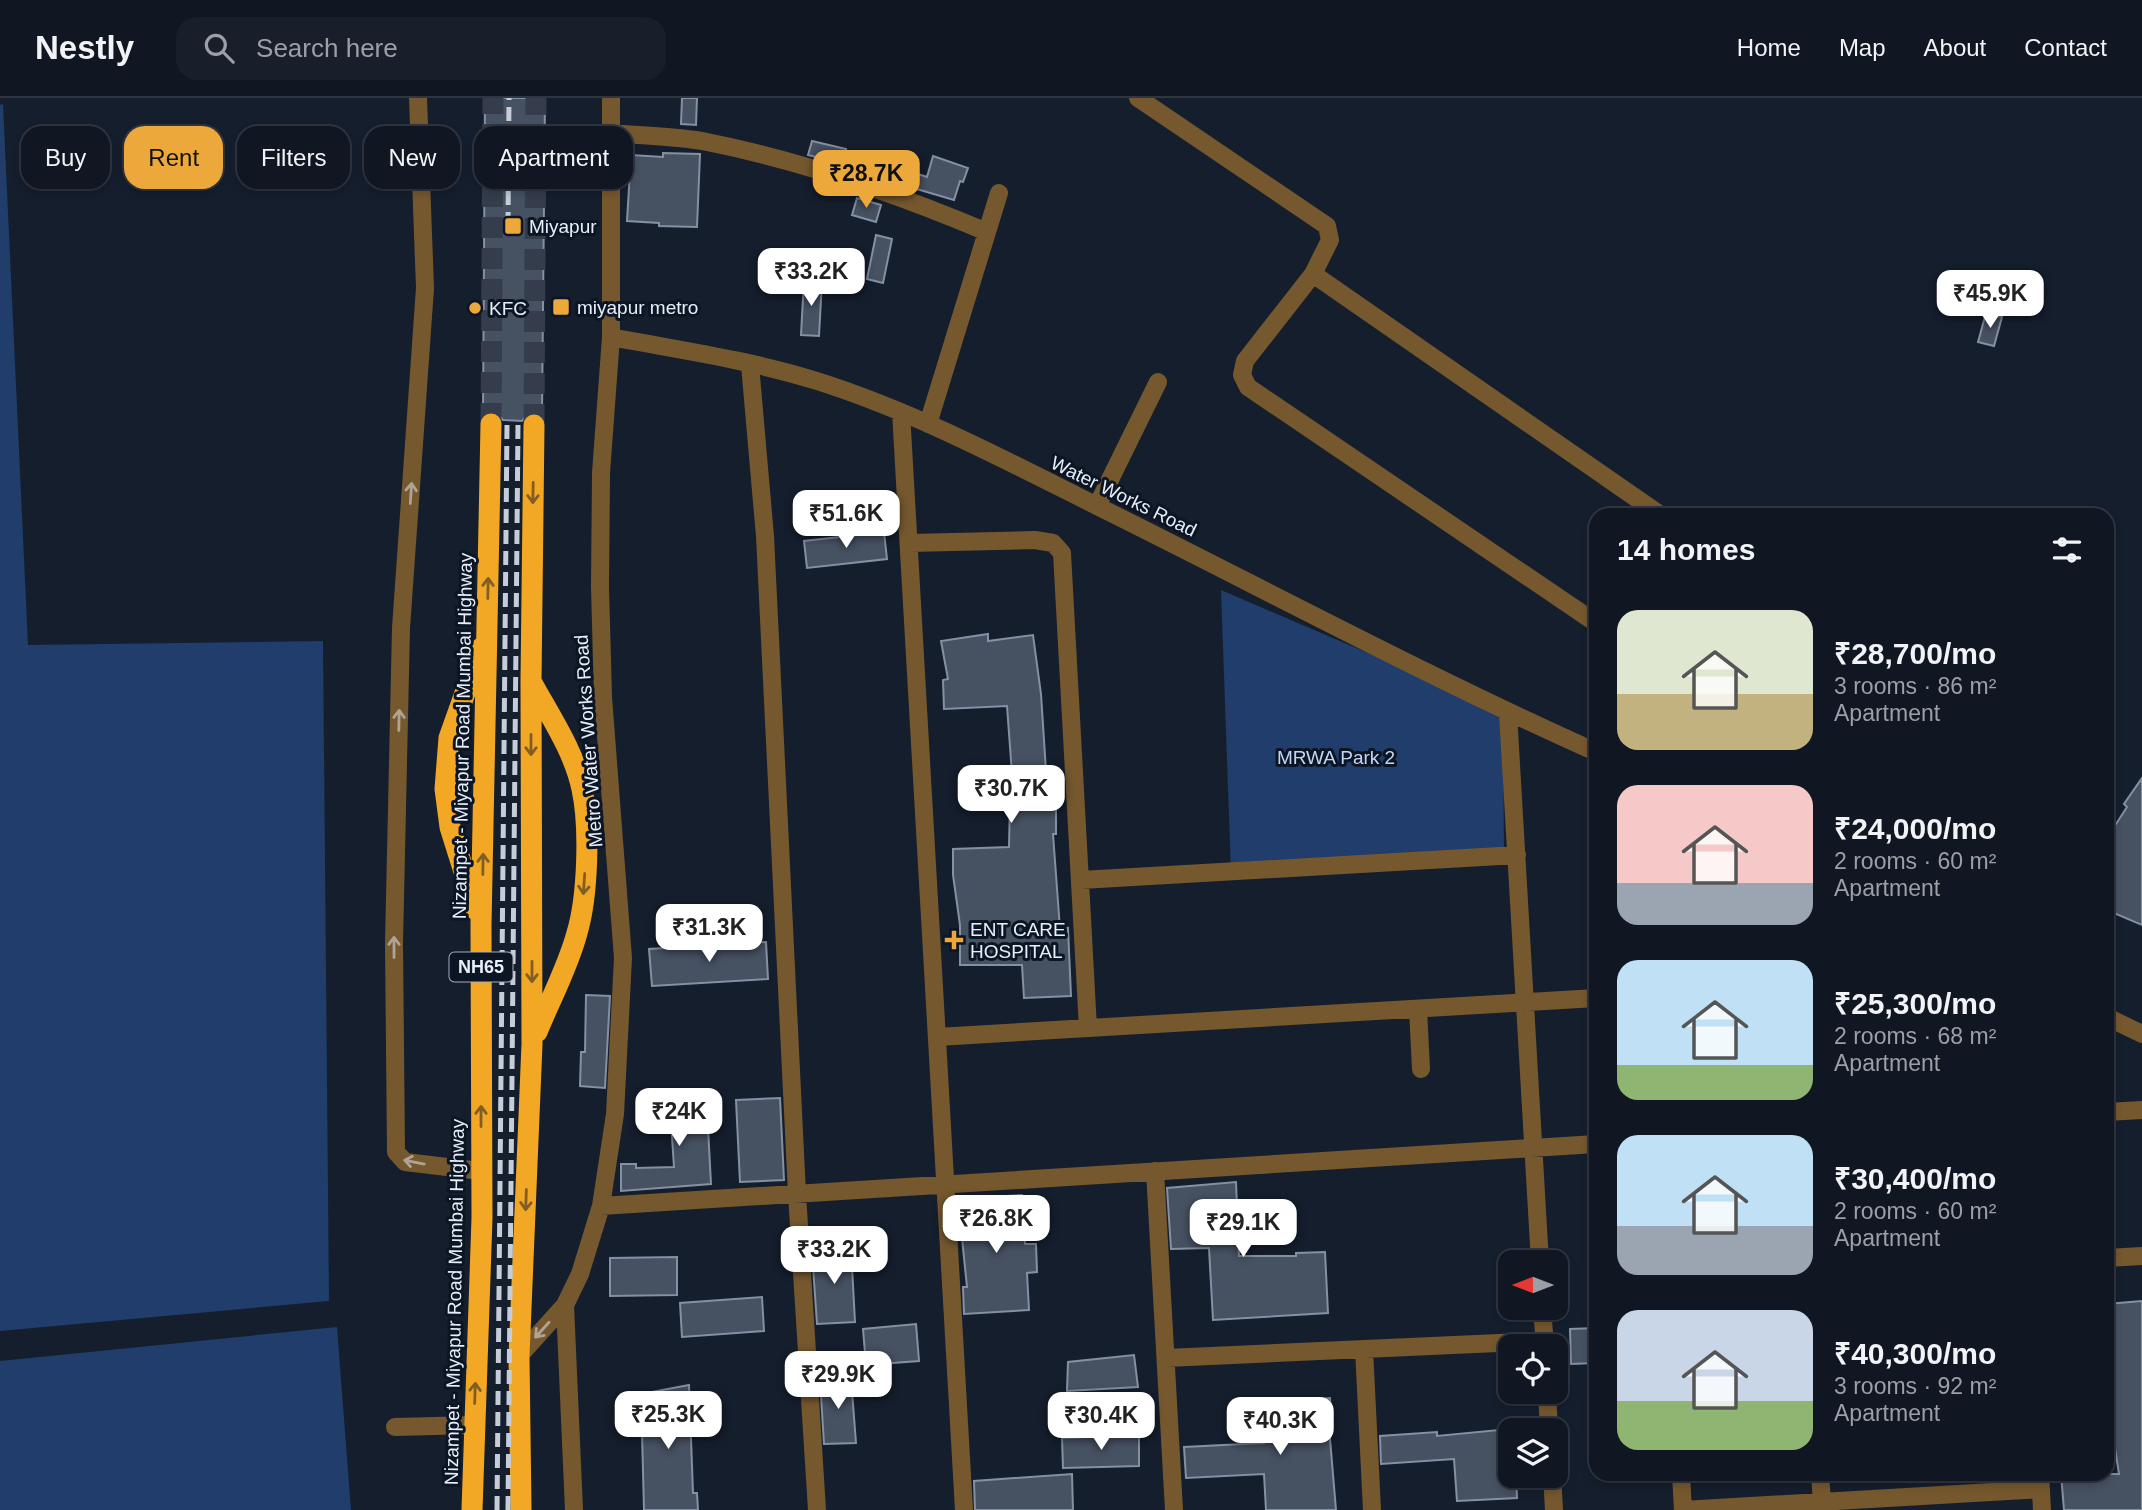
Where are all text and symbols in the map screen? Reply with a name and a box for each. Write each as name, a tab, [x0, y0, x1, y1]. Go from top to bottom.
search box	[176, 17, 666, 80]
text: Nestly	[35, 29, 134, 66]
icon: search	[200, 29, 238, 67]
text: Search here	[256, 33, 398, 63]
text: Home	[1737, 34, 1801, 61]
text: Map	[1839, 34, 1886, 61]
text: About	[1924, 34, 1986, 61]
text: Contact	[2024, 34, 2107, 61]
chip: Buy	[21, 126, 110, 189]
chip: Rent	[124, 126, 223, 189]
chip: Filters	[237, 126, 350, 189]
chip: New	[364, 126, 460, 189]
chip: Apartment	[474, 126, 633, 189]
pin: ₹28.7K	[809, 150, 923, 210]
text: ₹28.7K	[829, 160, 903, 186]
marker: Miyapur	[503, 216, 523, 236]
place label: Miyapur	[529, 216, 597, 237]
pin: ₹33.2K	[754, 248, 868, 308]
text: ₹33.2K	[774, 258, 848, 284]
pin: ₹45.9K	[1933, 271, 2047, 330]
text: ₹45.9K	[1953, 280, 2027, 306]
marker: miyapur metro	[551, 297, 571, 317]
place label: miyapur metro	[577, 297, 698, 318]
place label: KFC	[489, 298, 527, 319]
marker: KFC	[467, 300, 483, 316]
street label: Water Works Road	[1048, 452, 1200, 541]
one-way arrow	[526, 481, 540, 504]
one-way arrow	[405, 482, 418, 504]
pin: ₹51.6K	[789, 490, 903, 550]
text: ₹51.6K	[809, 500, 883, 526]
icon: filters	[2048, 531, 2086, 569]
text: 14 homes	[1617, 533, 1755, 566]
street label: Nizampet - Miyapur Road Mumbai Highway	[449, 552, 476, 919]
one-way arrow	[482, 577, 495, 600]
street label: Metro Water Works Road	[571, 634, 606, 848]
text: ₹28,700/mo	[1834, 637, 1996, 670]
icon: home	[1673, 638, 1757, 722]
text: 3 rooms · 86 m²	[1834, 673, 1996, 699]
text: Apartment	[1834, 700, 1940, 726]
one-way arrow	[392, 709, 406, 732]
one-way arrow	[524, 733, 538, 756]
park label: MRWA Park 2	[1277, 747, 1395, 768]
pin: ₹30.7K	[954, 766, 1068, 825]
text: ₹30.7K	[974, 775, 1048, 801]
text: ₹24,000/mo	[1834, 812, 1996, 845]
icon: home	[1673, 813, 1757, 897]
text: 2 rooms · 60 m²	[1834, 848, 1996, 874]
one-way arrow	[476, 853, 489, 876]
one-way arrow	[577, 872, 590, 895]
text: Apartment	[1834, 875, 1940, 901]
pin: ₹31.3K	[652, 904, 766, 964]
text: ₹31.3K	[672, 914, 746, 940]
place label: ENT CARE HOSPITAL	[970, 919, 1066, 962]
marker: ENT CARE HOSPITAL	[944, 930, 964, 950]
one-way arrow	[387, 936, 401, 959]
road number: NH65	[449, 952, 512, 982]
one-way arrow	[525, 961, 539, 984]
text: ₹25,300/mo	[1834, 987, 1996, 1020]
icon: home	[1673, 988, 1757, 1072]
text: 2 rooms · 68 m²	[1834, 1023, 1996, 1049]
text: Apartment	[1834, 1050, 1940, 1076]
pin: ₹24K	[638, 1088, 720, 1148]
text: ₹24K	[651, 1098, 707, 1124]
one-way arrow	[474, 1105, 488, 1128]
street label: Nizampet - Miyapur Road Mumbai Highway	[441, 1118, 468, 1485]
one-way arrow	[403, 1155, 426, 1169]
text: ₹30,400/mo	[1834, 1162, 1996, 1195]
icon: home	[1673, 1163, 1757, 1247]
one-way arrow	[519, 1188, 532, 1211]
pin: ₹26.8K	[939, 1196, 1053, 1255]
text: 2 rooms · 60 m²	[1834, 1198, 1996, 1224]
pin: ₹29.1K	[1186, 1200, 1300, 1259]
text: ₹26.8K	[959, 1205, 1033, 1231]
text: ₹29.1K	[1206, 1209, 1280, 1235]
text: Apartment	[1834, 1225, 1940, 1251]
pin: ₹33.2K	[777, 1226, 891, 1286]
text: ₹33.2K	[797, 1236, 871, 1262]
north arrow	[1498, 1250, 1568, 1320]
map controls	[1498, 1250, 1568, 1488]
one-way arrow	[534, 1321, 550, 1339]
button: locate	[1498, 1334, 1568, 1404]
text: ₹40,300/mo	[1834, 1337, 1996, 1370]
icon: home	[1673, 1338, 1757, 1422]
pin: ₹29.9K	[781, 1352, 895, 1411]
text: ₹29.9K	[801, 1361, 875, 1387]
text: 3 rooms · 92 m²	[1834, 1373, 1996, 1399]
one-way arrow	[468, 1382, 481, 1405]
pin: ₹25.3K	[611, 1392, 725, 1451]
pin: ₹30.4K	[1044, 1392, 1158, 1452]
pin: ₹40.3K	[1223, 1398, 1337, 1457]
text: Apartment	[1834, 1400, 1940, 1426]
text: ₹25.3K	[631, 1401, 705, 1427]
text: ₹30.4K	[1064, 1402, 1138, 1428]
text: ₹40.3K	[1243, 1407, 1317, 1433]
button: layers	[1498, 1418, 1568, 1488]

